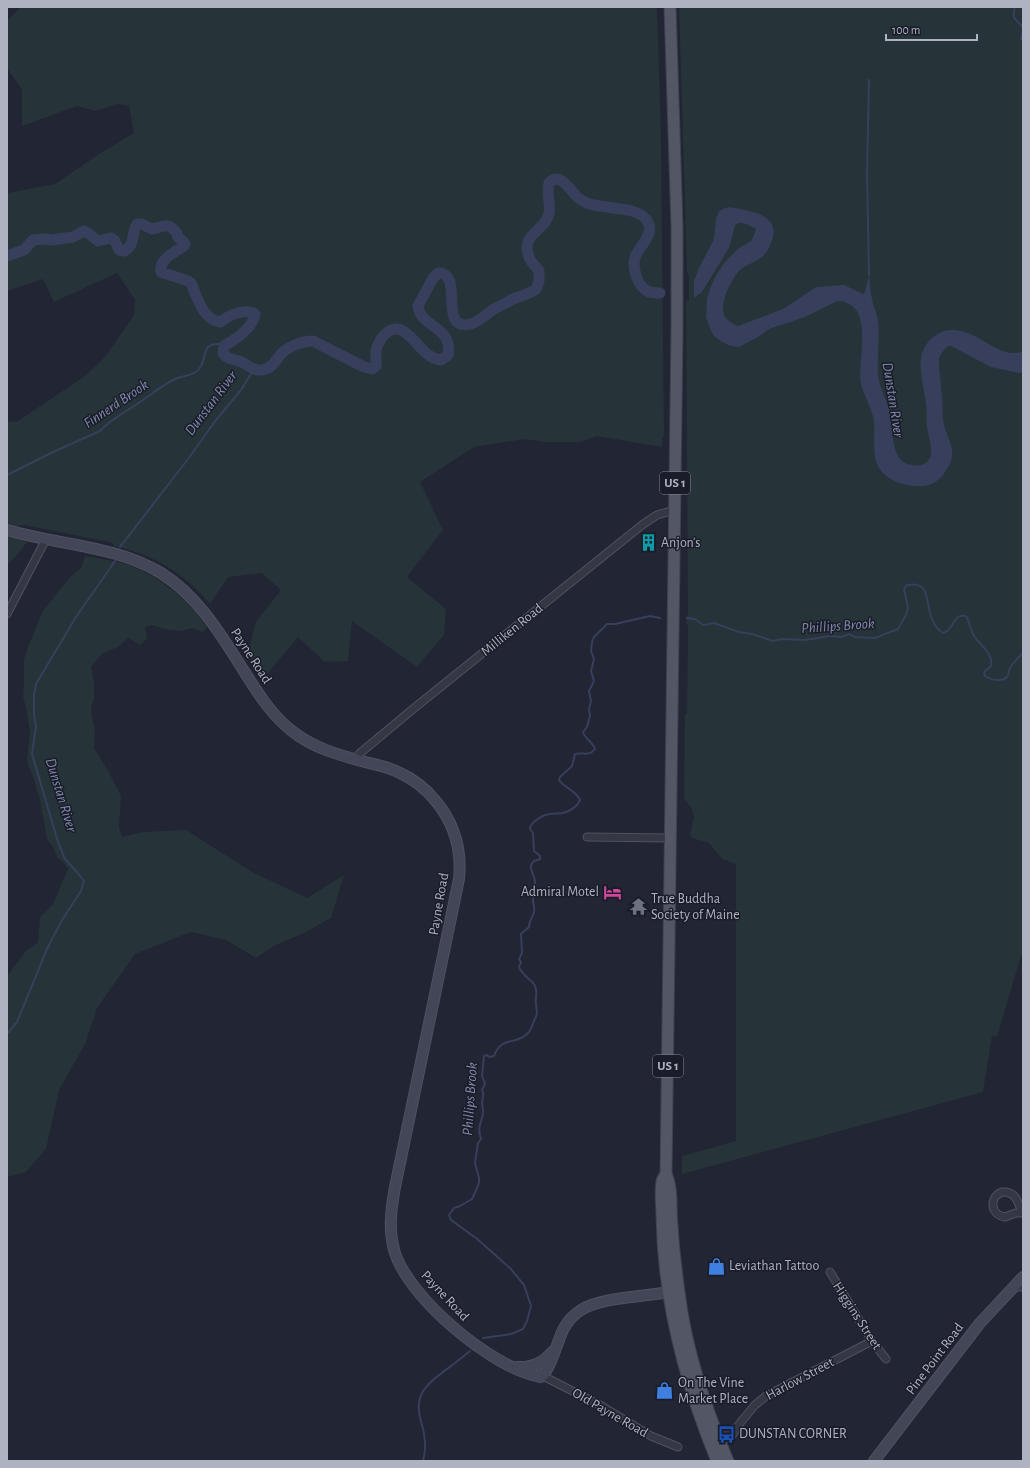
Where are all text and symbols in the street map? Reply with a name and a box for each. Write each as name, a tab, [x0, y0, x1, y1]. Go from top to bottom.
scale bar	[886, 16, 977, 42]
text: 100 m	[892, 24, 920, 36]
water label: Dunstan River	[880, 361, 907, 440]
water label: Dunstan River	[182, 367, 241, 438]
water label: Finnerd Brook	[81, 377, 151, 431]
road number: US 1	[660, 472, 690, 494]
building icon: Anjon's	[638, 533, 658, 553]
place label: Anjon's	[661, 536, 700, 550]
street label: Milliken Road	[479, 601, 545, 659]
water label: Phillips Brook	[801, 616, 875, 636]
street label: Payne Road	[228, 626, 274, 686]
water label: Dunstan River	[43, 756, 80, 835]
street label: Payne Road	[427, 872, 451, 936]
hotel icon: Admiral Motel	[602, 882, 622, 902]
place label: Admiral Motel	[521, 885, 599, 899]
place label: True Buddha Society of Maine	[651, 892, 740, 922]
temple icon: True Buddha Society of Maine	[628, 897, 648, 917]
road number: US 1	[653, 1055, 683, 1077]
water label: Phillips Brook	[460, 1062, 480, 1136]
shop icon: Leviathan Tattoo	[706, 1256, 726, 1276]
place label: Leviathan Tattoo	[729, 1259, 819, 1273]
street label: Payne Road	[418, 1268, 472, 1324]
street label: Higgins Street	[830, 1280, 884, 1353]
street label: Pine Point Road	[904, 1321, 966, 1397]
street label: Harlow Street	[764, 1355, 837, 1403]
place label: On The Vine Market Place	[678, 1376, 748, 1406]
shop icon: On The Vine Market Place	[655, 1381, 675, 1401]
street label: Old Payne Road	[570, 1386, 650, 1440]
bus stop icon: DUNSTAN CORNER	[716, 1424, 736, 1444]
place label: DUNSTAN CORNER	[739, 1427, 847, 1441]

